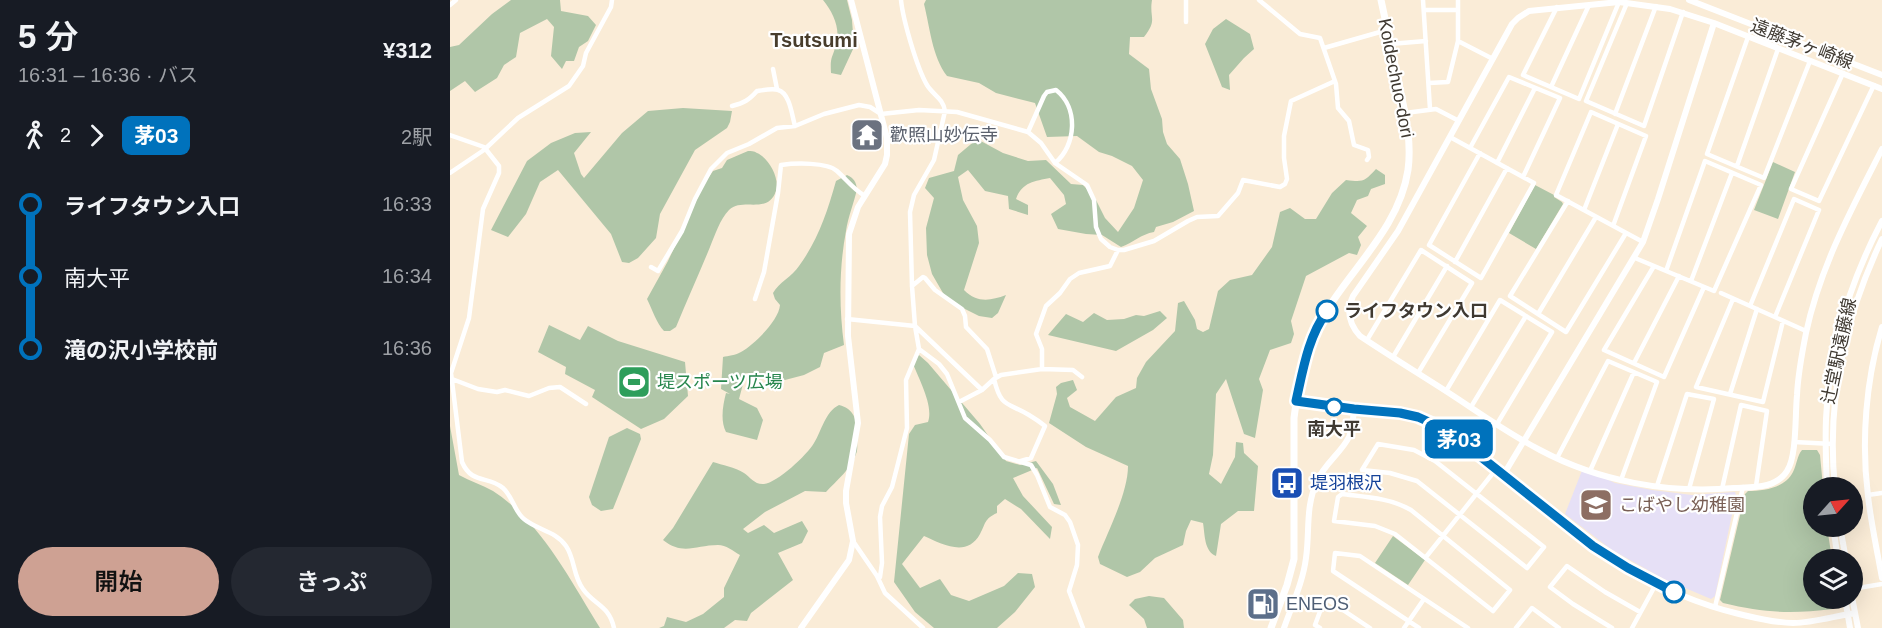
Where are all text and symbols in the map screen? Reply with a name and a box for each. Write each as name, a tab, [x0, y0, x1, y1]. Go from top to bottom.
street label: 遠藤茅ヶ崎線	[1748, 15, 1856, 73]
street label: Koidechuo-dori	[1375, 17, 1417, 139]
text: 5 分	[18, 18, 79, 55]
district label: Tsutsumi	[770, 29, 858, 51]
text: ¥312	[383, 38, 432, 63]
text: 16:31 – 16:36 · バス	[18, 64, 198, 86]
temple icon: 歡照山妙伝寺	[849, 117, 885, 153]
icon: walk	[18, 119, 51, 152]
icon: forward	[80, 119, 113, 152]
text: 2	[60, 124, 71, 146]
text: 茅03	[134, 124, 178, 147]
place label: 歡照山妙伝寺	[890, 125, 998, 145]
text: 2駅	[401, 126, 432, 148]
text: 16:33	[382, 193, 432, 215]
text: ライフタウン入口	[64, 194, 240, 219]
text: 16:34	[382, 265, 432, 287]
text: 南大平	[64, 266, 130, 291]
street label: 辻堂駅遠藤線	[1818, 296, 1860, 406]
marker: ライフタウン入口	[1316, 300, 1338, 322]
place label: ライフタウン入口	[1344, 301, 1488, 321]
text: 16:36	[382, 337, 432, 359]
text: 滝の沢小学校前	[64, 338, 218, 363]
sports icon: 堤スポーツ広場	[616, 364, 652, 400]
place label: 堤スポーツ広場	[657, 372, 783, 392]
marker: 南大平	[1325, 398, 1343, 416]
place label: 南大平	[1307, 419, 1361, 439]
line badge: 茅03	[1424, 420, 1494, 458]
text: 茅03	[1437, 428, 1481, 451]
bus stop icon: 堤羽根沢	[1269, 465, 1305, 501]
place label: 堤羽根沢	[1310, 473, 1382, 493]
north arrow	[1803, 477, 1863, 537]
map controls	[1803, 477, 1863, 609]
school or university icon: こばやし幼稚園	[1578, 487, 1614, 523]
place label: こばやし幼稚園	[1619, 495, 1745, 515]
button: 開始	[18, 547, 219, 616]
button: きっぷ	[231, 547, 432, 616]
button: layers	[1803, 549, 1863, 609]
unlabelled marker	[1663, 581, 1685, 603]
fuel station icon: ENEOS	[1245, 586, 1281, 622]
place label: ENEOS	[1286, 594, 1349, 614]

